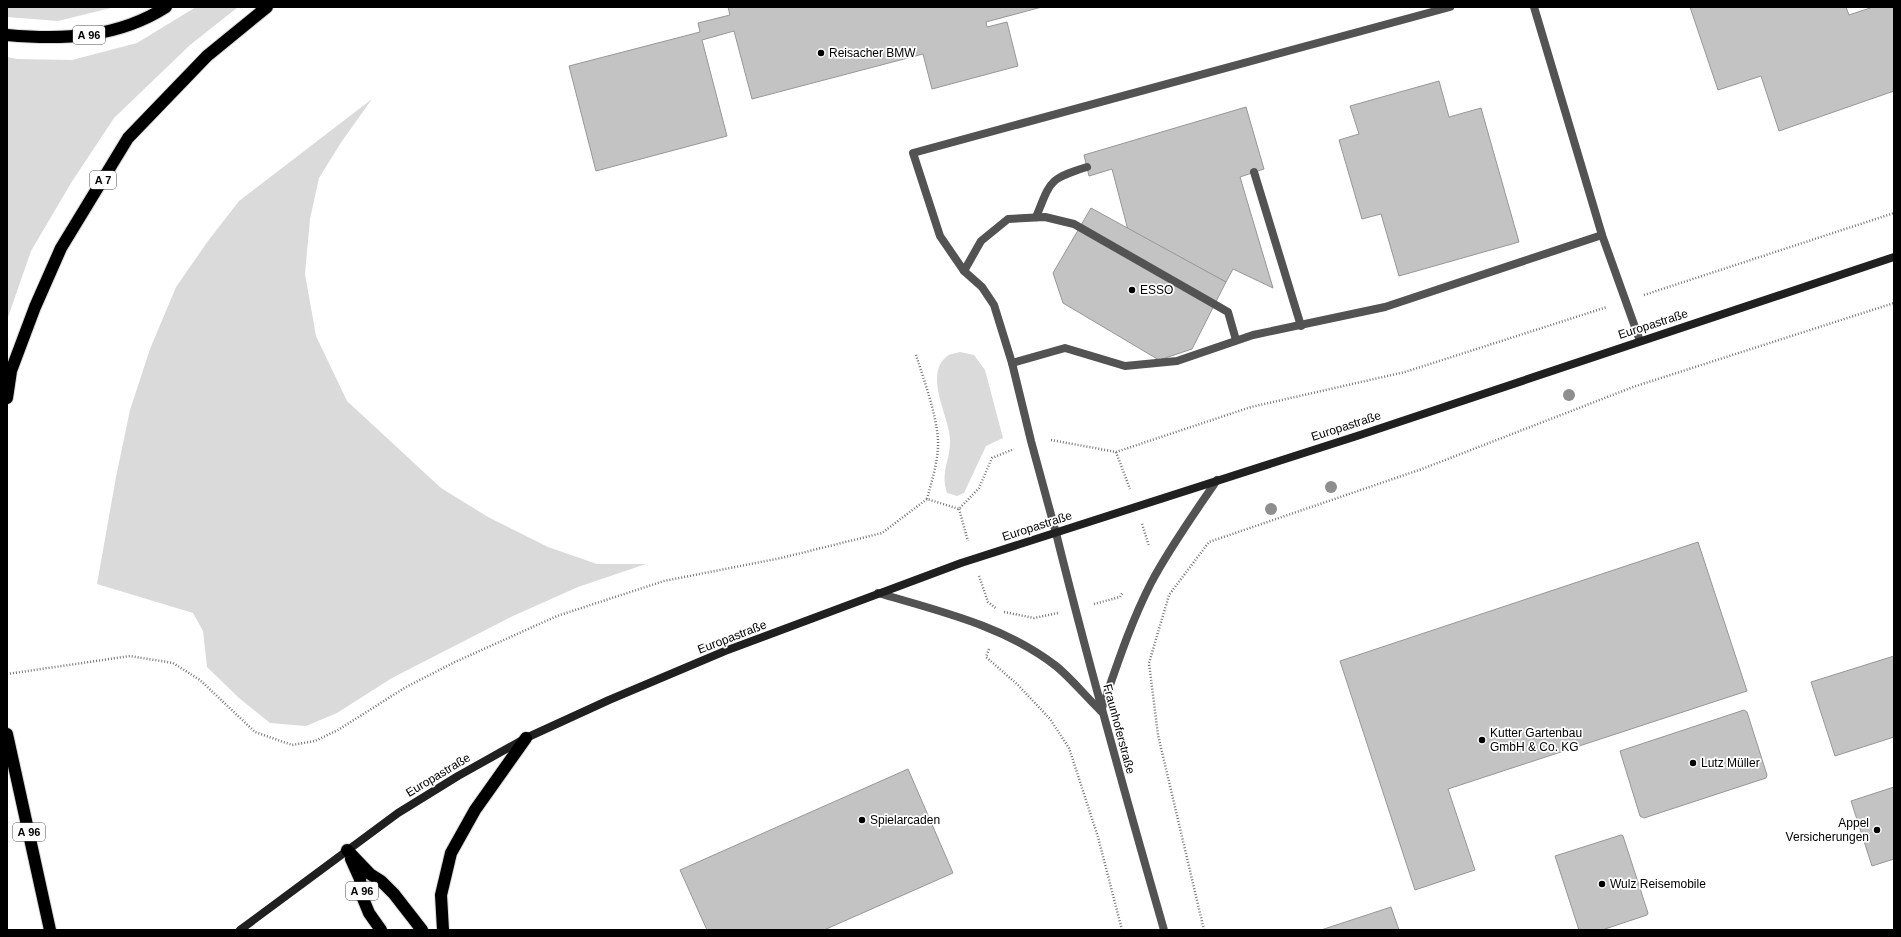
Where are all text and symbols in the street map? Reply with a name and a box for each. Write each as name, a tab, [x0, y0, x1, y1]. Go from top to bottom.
road number: A 96	[73, 26, 105, 44]
place label: Reisacher BMW	[829, 46, 916, 60]
marker: Reisacher BMW	[816, 48, 826, 58]
road number: A 7	[90, 171, 116, 189]
place label: ESSO	[1140, 283, 1173, 297]
marker: ESSO	[1127, 285, 1137, 295]
street label: Europastraße	[1616, 306, 1690, 342]
street label: Europastraße	[1309, 408, 1383, 444]
street label: Europastraße	[1000, 508, 1074, 544]
street label: Europastraße	[696, 617, 769, 657]
street label: Fraunhoferstraße	[1100, 682, 1138, 776]
place label: Kutter Gartenbau GmbH & Co. KG	[1490, 726, 1582, 754]
marker: Kutter Gartenbau GmbH & Co. KG	[1477, 735, 1487, 745]
street label: Europastraße	[403, 750, 473, 800]
place label: Lutz Müller	[1701, 756, 1760, 770]
marker: Lutz Müller	[1688, 758, 1698, 768]
place label: Spielarcaden	[870, 813, 940, 827]
marker: Spielarcaden	[857, 815, 867, 825]
place label: Appel Versicherungen	[1786, 816, 1869, 844]
road number: A 96	[13, 823, 45, 841]
marker: Appel Versicherungen	[1872, 825, 1882, 835]
place label: Wulz Reisemobile	[1610, 877, 1706, 891]
marker: Wulz Reisemobile	[1597, 879, 1607, 889]
road number: A 96	[346, 882, 378, 900]

